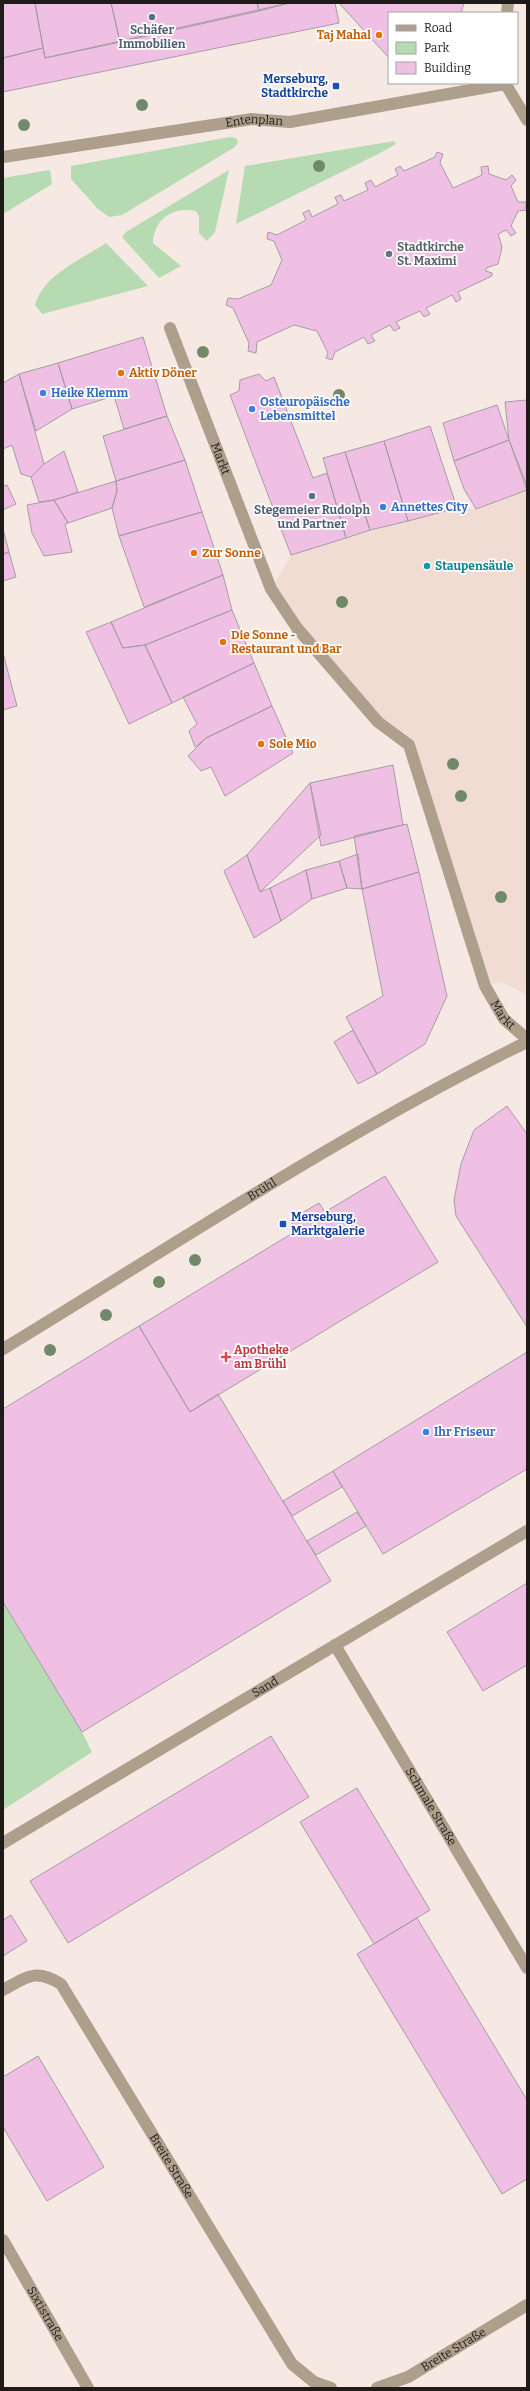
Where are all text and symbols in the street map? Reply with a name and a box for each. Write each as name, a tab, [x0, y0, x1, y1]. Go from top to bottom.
marker: Schäfer Immobilien	[147, 12, 157, 22]
legend	[388, 12, 518, 84]
text: Road	[424, 21, 452, 35]
place label: Schäfer Immobilien	[119, 23, 186, 51]
place label: Taj Mahal	[317, 28, 371, 43]
marker: Taj Mahal	[374, 30, 384, 40]
text: Park	[424, 41, 450, 55]
text: Building	[424, 61, 471, 75]
place label: Merseburg, Stadtkirche	[261, 72, 328, 100]
marker: Merseburg, Stadtkirche	[331, 81, 341, 91]
street label: Entenplan	[224, 112, 284, 130]
place label: Stadtkirche St. Maximi	[397, 240, 464, 268]
marker: Stadtkirche St. Maximi	[384, 249, 394, 259]
place label: Aktiv Döner	[129, 366, 197, 380]
marker: Aktiv Döner	[116, 368, 126, 378]
place label: Heike Klemm	[51, 386, 129, 400]
marker: Heike Klemm	[38, 388, 48, 398]
place label: Osteuropäische Lebensmittel	[260, 395, 350, 423]
marker: Osteuropäische Lebensmittel	[247, 404, 257, 414]
street label: Markt	[208, 441, 233, 477]
marker: Stegemeier Rudolph und Partner	[307, 491, 317, 501]
place label: Annettes City	[391, 500, 468, 514]
marker: Annettes City	[378, 502, 388, 512]
place label: Stegemeier Rudolph und Partner	[254, 503, 370, 531]
place label: Zur Sonne	[202, 546, 261, 560]
marker: Zur Sonne	[189, 548, 199, 558]
place label: Staupensäule	[435, 559, 514, 573]
marker: Staupensäule	[422, 561, 432, 571]
place label: Die Sonne - Restaurant und Bar	[231, 628, 342, 656]
marker: Die Sonne - Restaurant und Bar	[218, 637, 228, 647]
place label: Sole Mio	[269, 737, 317, 751]
marker: Sole Mio	[256, 739, 266, 749]
street label: Markt	[488, 998, 518, 1033]
street label: Brühl	[245, 1175, 279, 1203]
place label: Merseburg, Marktgalerie	[291, 1210, 365, 1238]
marker: Merseburg, Marktgalerie	[278, 1219, 288, 1229]
place label: Apotheke am Brühl	[234, 1343, 289, 1371]
marker: Apotheke am Brühl	[221, 1352, 231, 1362]
place label: Ihr Friseur	[434, 1425, 496, 1439]
marker: Ihr Friseur	[421, 1427, 431, 1437]
street label: Sand	[249, 1674, 281, 1700]
street label: Schmale Straße	[403, 1765, 460, 1848]
street label: Breite Straße	[147, 2131, 197, 2201]
street label: Sixtistraße	[24, 2284, 66, 2343]
street label: Breite Straße	[419, 2325, 488, 2374]

